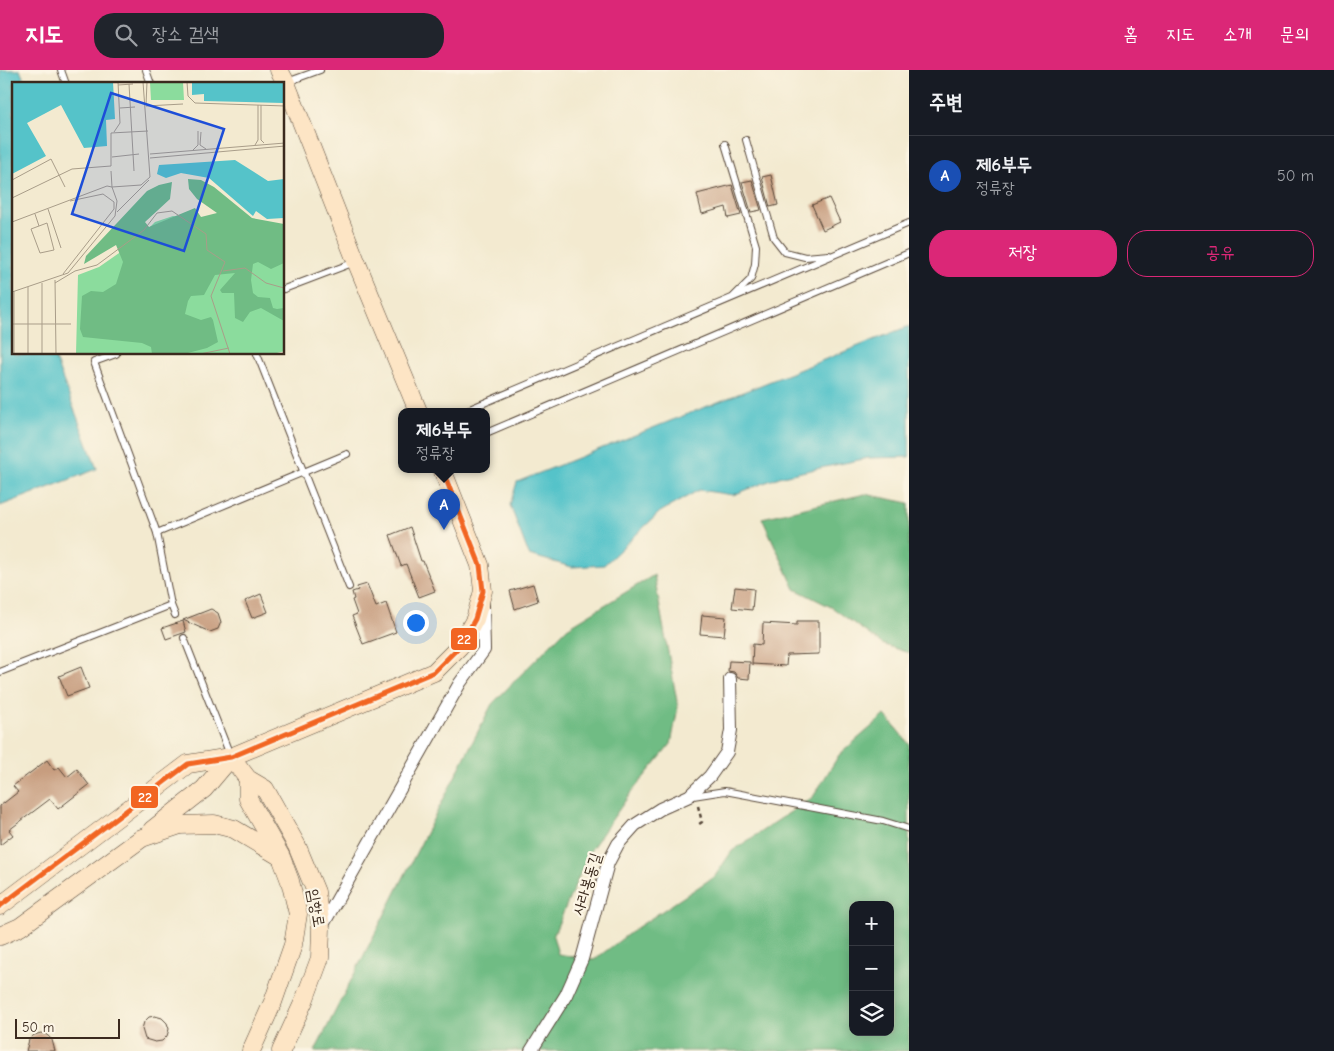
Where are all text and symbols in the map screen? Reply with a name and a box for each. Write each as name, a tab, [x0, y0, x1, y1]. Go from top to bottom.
search box	[94, 13, 444, 58]
text: 지도	[25, 20, 64, 48]
icon: search	[112, 21, 140, 49]
text: 장소 검색	[152, 23, 219, 45]
text: 홈	[1124, 24, 1138, 45]
text: 지도	[1166, 24, 1195, 45]
text: 소개	[1223, 24, 1252, 45]
text: 문의	[1280, 24, 1309, 45]
inset map	[12, 82, 285, 355]
text: 주변	[929, 90, 963, 114]
text: 제6부두	[976, 154, 1032, 176]
text: A	[941, 167, 949, 185]
text: 50 m	[1277, 167, 1314, 185]
text: 정류장	[976, 179, 1015, 197]
button: 저장	[929, 230, 1117, 277]
button: 공유	[1127, 230, 1314, 277]
popup	[398, 408, 490, 473]
text: 제6부두	[416, 419, 472, 441]
text: 정류장	[416, 444, 455, 462]
pin: A	[428, 489, 460, 530]
your location	[403, 610, 429, 636]
line badge: 22	[450, 627, 478, 651]
text: 22	[457, 631, 471, 648]
line badge: 22	[130, 785, 159, 809]
text: 22	[138, 789, 152, 806]
street label: 사라봉동길	[569, 850, 605, 917]
street label: 임항로	[304, 887, 328, 929]
map controls	[849, 901, 894, 1036]
button: +	[849, 901, 894, 946]
button: −	[849, 946, 894, 991]
button: layers	[849, 991, 894, 1036]
scale bar	[15, 1016, 120, 1039]
text: 50 m	[22, 1019, 54, 1036]

